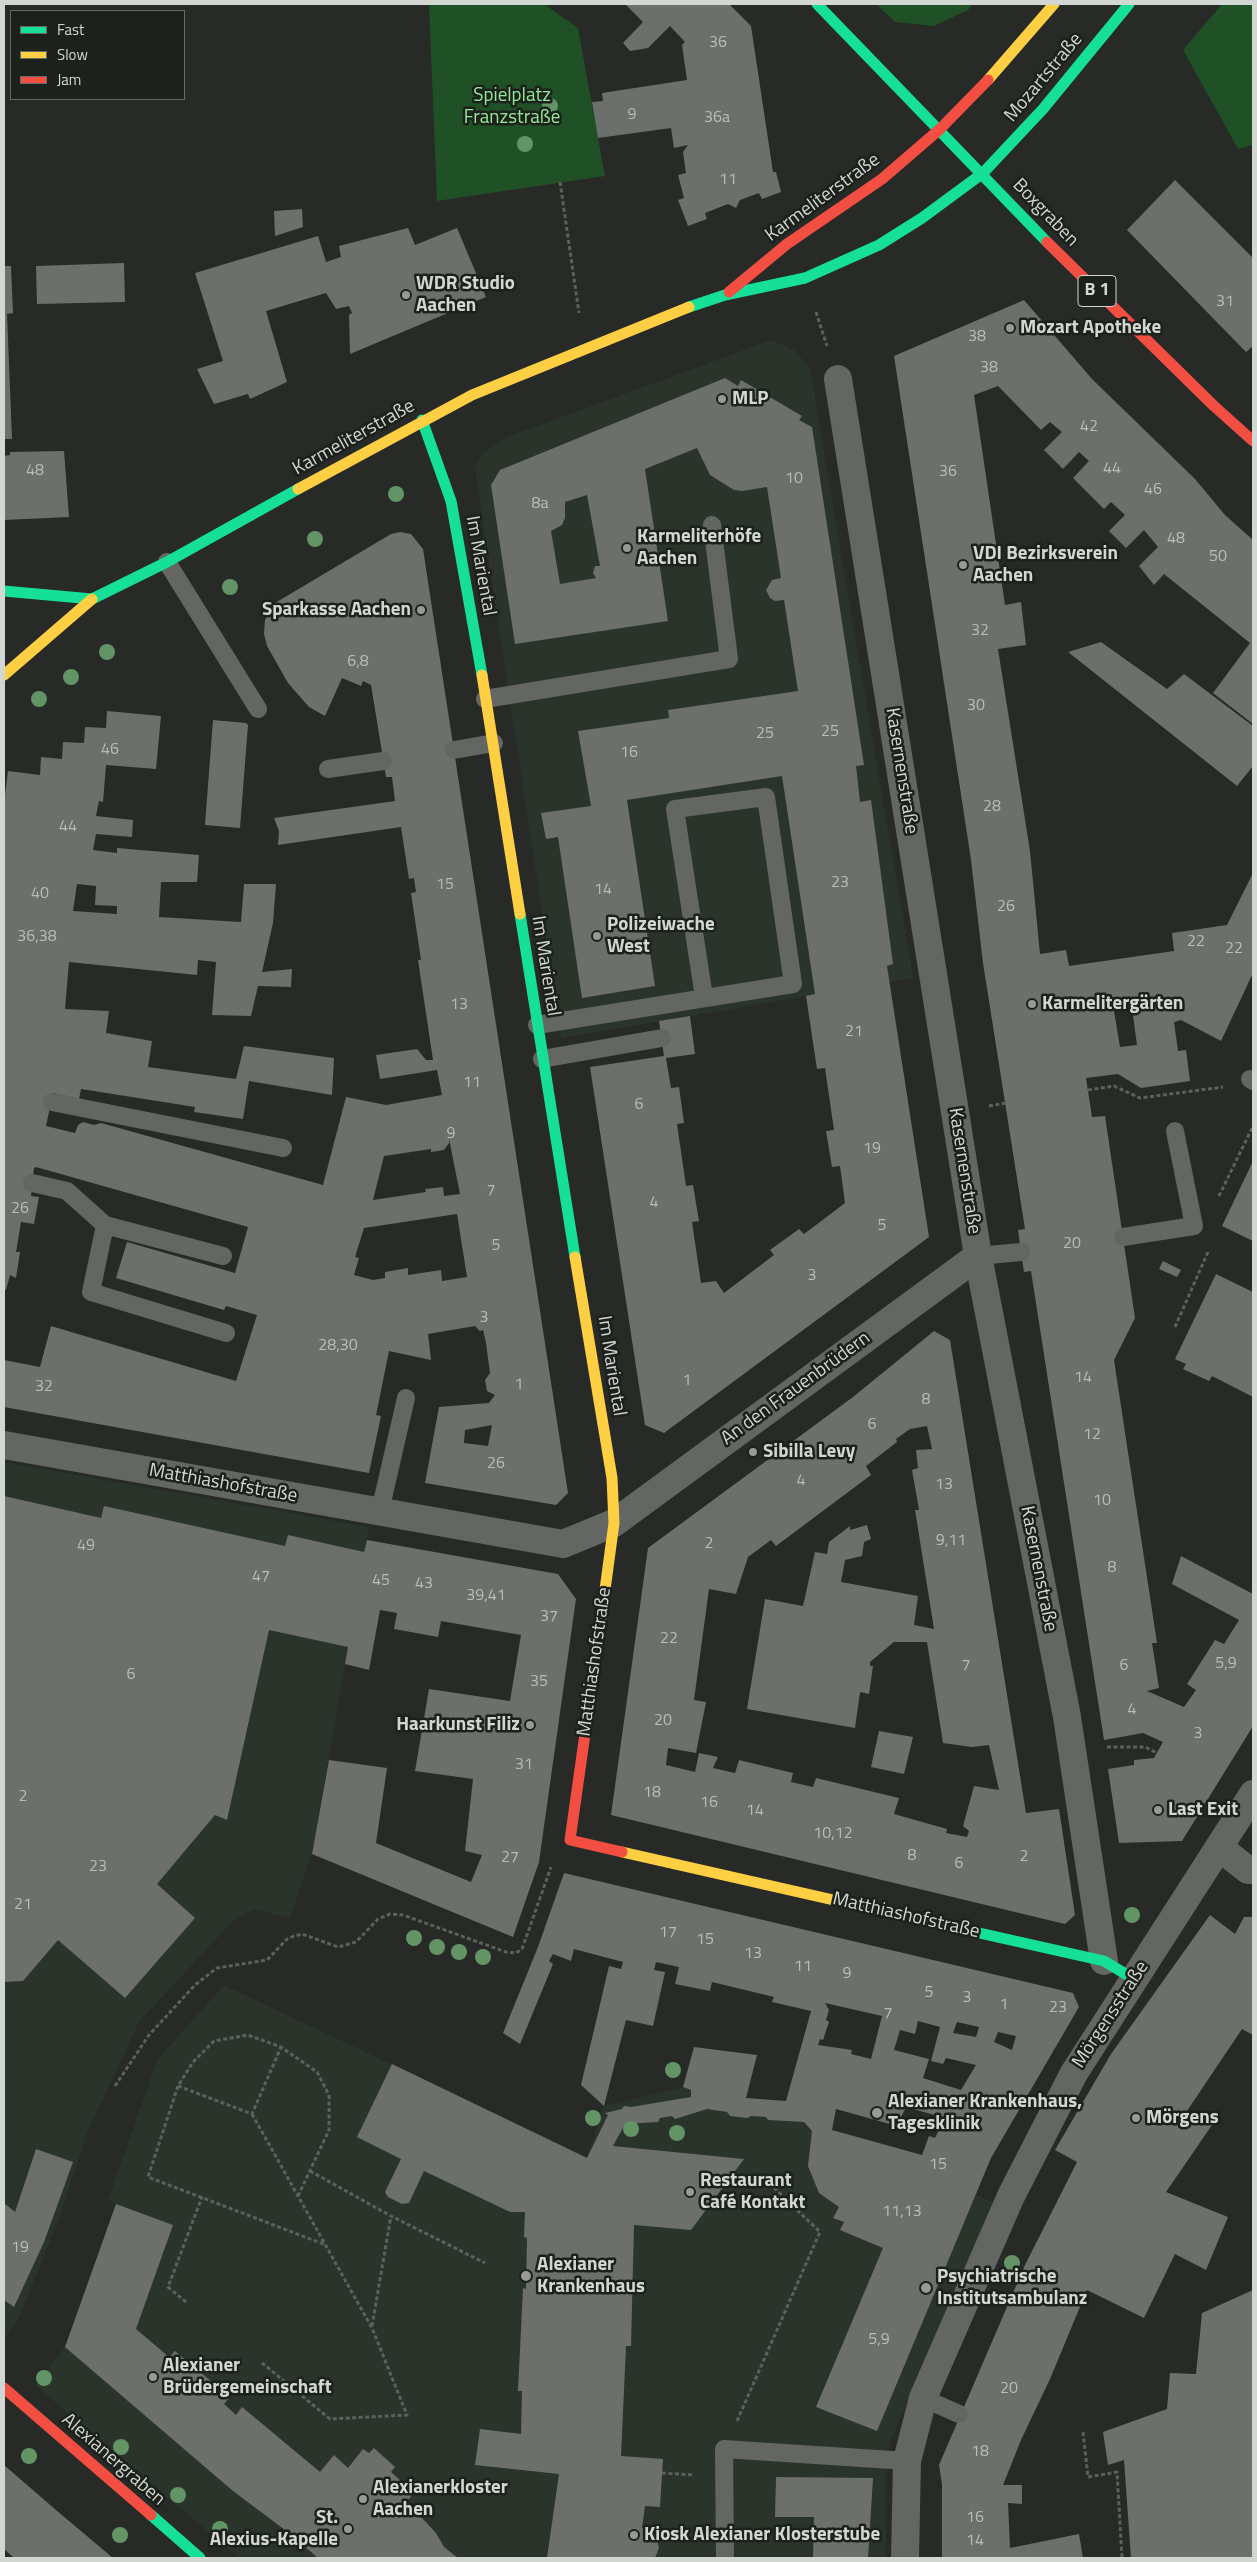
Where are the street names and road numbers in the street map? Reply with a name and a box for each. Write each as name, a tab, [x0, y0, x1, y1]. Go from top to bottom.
street label: Mozartstraße	[1000, 29, 1088, 127]
street label: Karmeliterstraße	[761, 149, 885, 247]
street label: Boxgraben	[1007, 174, 1083, 252]
road number: B 1	[1078, 276, 1116, 306]
street label: Karmeliterstraße	[289, 395, 419, 481]
street label: Im Mariental	[460, 514, 500, 618]
street label: Kasernenstraße	[880, 706, 922, 836]
street label: Im Mariental	[526, 914, 564, 1018]
street label: Kasernenstraße	[943, 1106, 985, 1236]
street label: Im Mariental	[592, 1314, 630, 1418]
street label: An den Frauenbrüdern	[717, 1327, 875, 1451]
street label: Matthiashofstraße	[147, 1460, 299, 1508]
street label: Kasernenstraße	[1015, 1504, 1061, 1634]
street label: Matthiashofstraße	[573, 1586, 617, 1738]
street label: Matthiashofstraße	[830, 1888, 982, 1944]
street label: Mörgensstraße	[1068, 1957, 1154, 2073]
street label: Alexianergraben	[57, 2409, 169, 2511]

